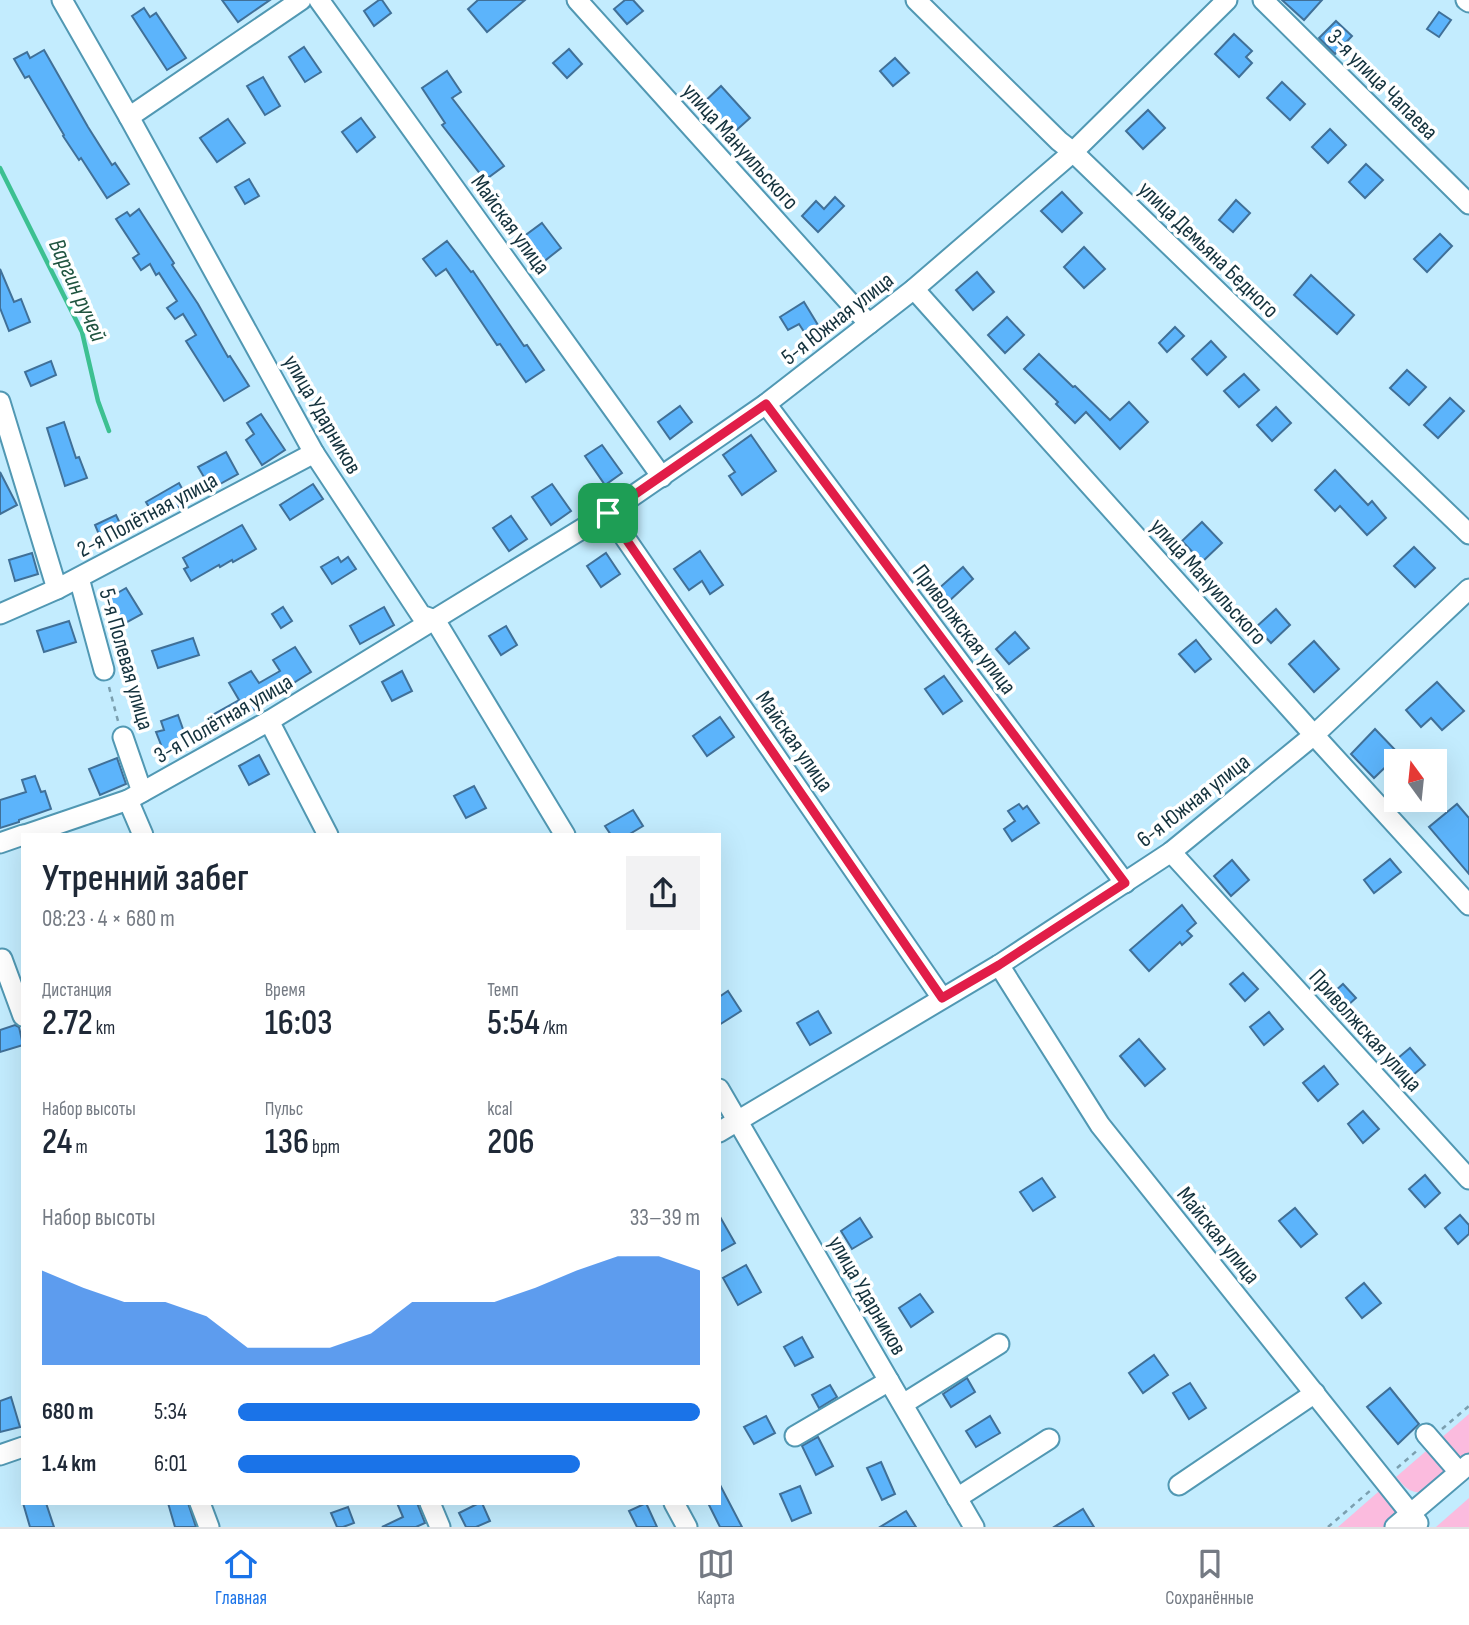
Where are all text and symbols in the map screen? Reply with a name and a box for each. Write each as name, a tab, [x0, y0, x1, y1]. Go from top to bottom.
street label: 3-я улица Чапаева	[1321, 23, 1444, 146]
street label: улица Мануильского	[676, 77, 805, 216]
street label: Майская улица	[464, 169, 556, 280]
street label: улица Демьяна Бедного	[1132, 175, 1285, 324]
water label: Варгин ручей	[42, 234, 113, 346]
street label: 5-я Южная улица	[776, 266, 899, 371]
street label: улица Ударников	[277, 350, 368, 479]
street label: 2-я Полётная улица	[72, 466, 222, 564]
pin	[578, 483, 638, 543]
icon: arrive	[589, 494, 627, 532]
street label: улица Мануильского	[1144, 512, 1273, 651]
street label: Приволжская улица	[906, 559, 1022, 700]
street label: 5-я Полевая улица	[92, 585, 160, 733]
street label: 3-я Полётная улица	[149, 668, 298, 770]
street label: Майская улица	[749, 686, 839, 798]
street label: 6-я Южная улица	[1131, 748, 1256, 854]
north arrow	[1384, 749, 1447, 812]
map controls	[1384, 749, 1447, 812]
text: Утренний забег	[42, 856, 249, 901]
button: share	[626, 856, 700, 930]
text: 08:23 · 4 × 680 m	[42, 905, 175, 933]
street label: Приволжская улица	[1303, 964, 1428, 1098]
text: Дистанция	[42, 979, 112, 1002]
text: Время	[265, 979, 305, 1002]
text: Темп	[487, 979, 519, 1002]
text: 2.72	[42, 1002, 93, 1045]
text: 16:03	[265, 1002, 333, 1045]
text: 5:54	[487, 1002, 540, 1045]
text: km	[93, 1017, 115, 1040]
text: /km	[540, 1017, 568, 1040]
text: Набор высоты	[42, 1098, 136, 1121]
text: Пульс	[265, 1098, 303, 1121]
text: kcal	[487, 1098, 512, 1121]
text: 24	[42, 1121, 72, 1164]
text: 136	[265, 1121, 309, 1164]
text: 206	[487, 1121, 534, 1164]
text: m	[72, 1136, 88, 1159]
text: bpm	[309, 1136, 340, 1159]
street label: Майская улица	[1171, 1181, 1266, 1290]
text: Набор высоты	[42, 1204, 155, 1232]
text: 33–39 m	[630, 1204, 700, 1232]
street label: улица Ударников	[822, 1231, 913, 1360]
text: 680 m	[42, 1398, 93, 1426]
text: 5:34	[154, 1398, 187, 1426]
text: 1.4 km	[42, 1450, 96, 1478]
text: 6:01	[154, 1450, 187, 1478]
tab: Главная	[215, 1545, 267, 1610]
tab: Карта	[697, 1545, 735, 1610]
tab: Сохранённые	[1165, 1545, 1254, 1610]

